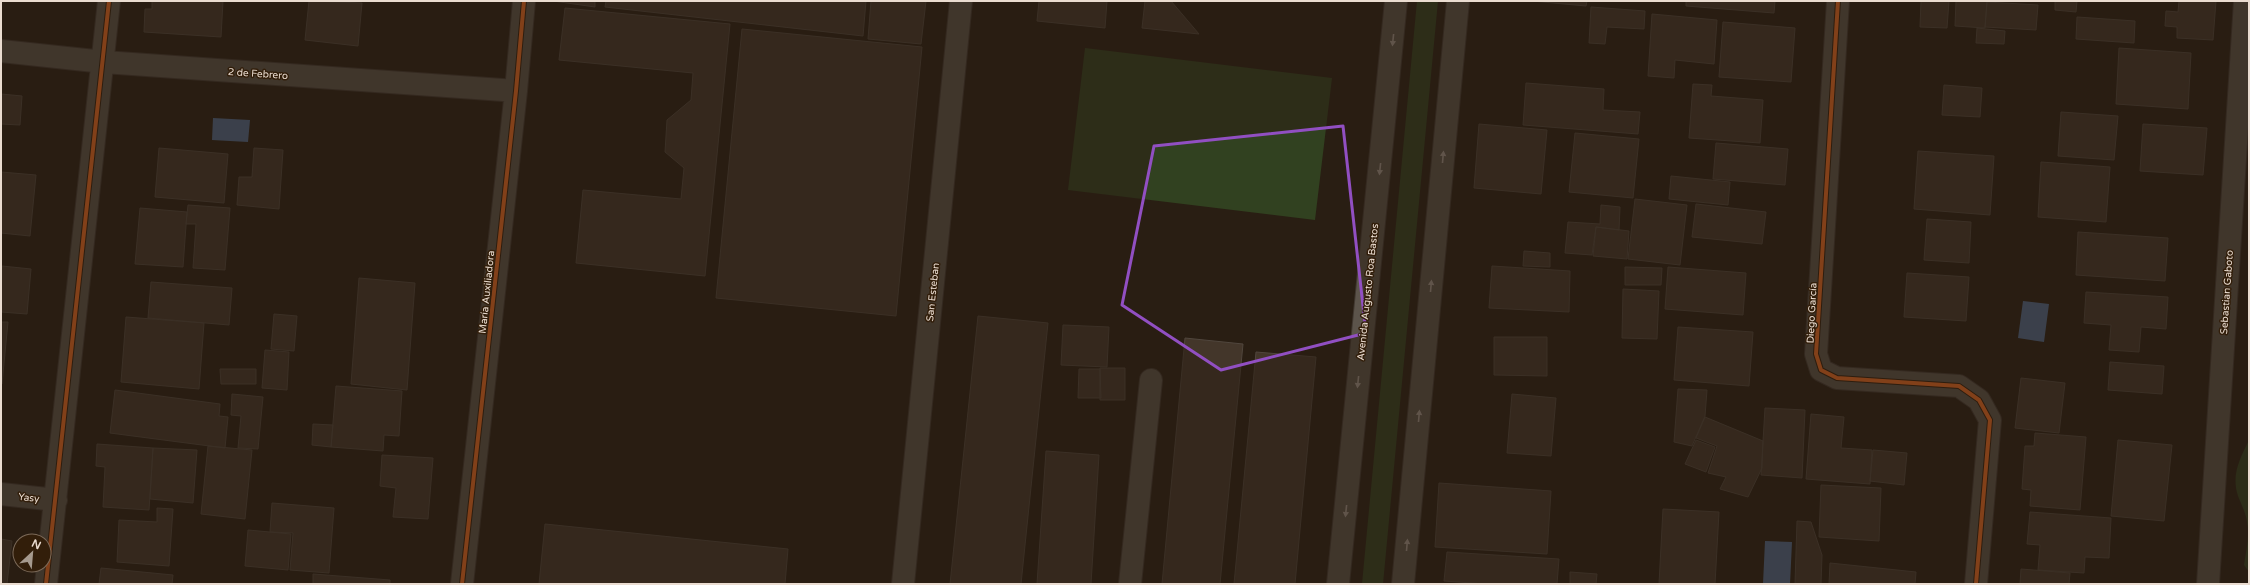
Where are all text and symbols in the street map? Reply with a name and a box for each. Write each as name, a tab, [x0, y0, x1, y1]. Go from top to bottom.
one-way arrow	[1389, 34, 1396, 46]
street label: 2 de Febrero	[227, 66, 288, 82]
one-way arrow	[1440, 151, 1447, 163]
one-way arrow	[1376, 163, 1383, 175]
street label: Avenida Augusto Roa Bastos	[1355, 223, 1381, 361]
street label: María Auxiliadora	[477, 250, 497, 334]
street label: Sebastian Gaboto	[2218, 250, 2236, 335]
street label: San Esteban	[924, 262, 942, 322]
one-way arrow	[1428, 280, 1434, 292]
street label: Diego García	[1804, 282, 1820, 344]
one-way arrow	[1355, 376, 1362, 388]
one-way arrow	[1416, 410, 1422, 422]
street label: Yasy	[18, 491, 41, 505]
one-way arrow	[1342, 505, 1349, 518]
north arrow	[12, 533, 52, 573]
text: N	[29, 537, 43, 552]
one-way arrow	[1404, 539, 1410, 551]

